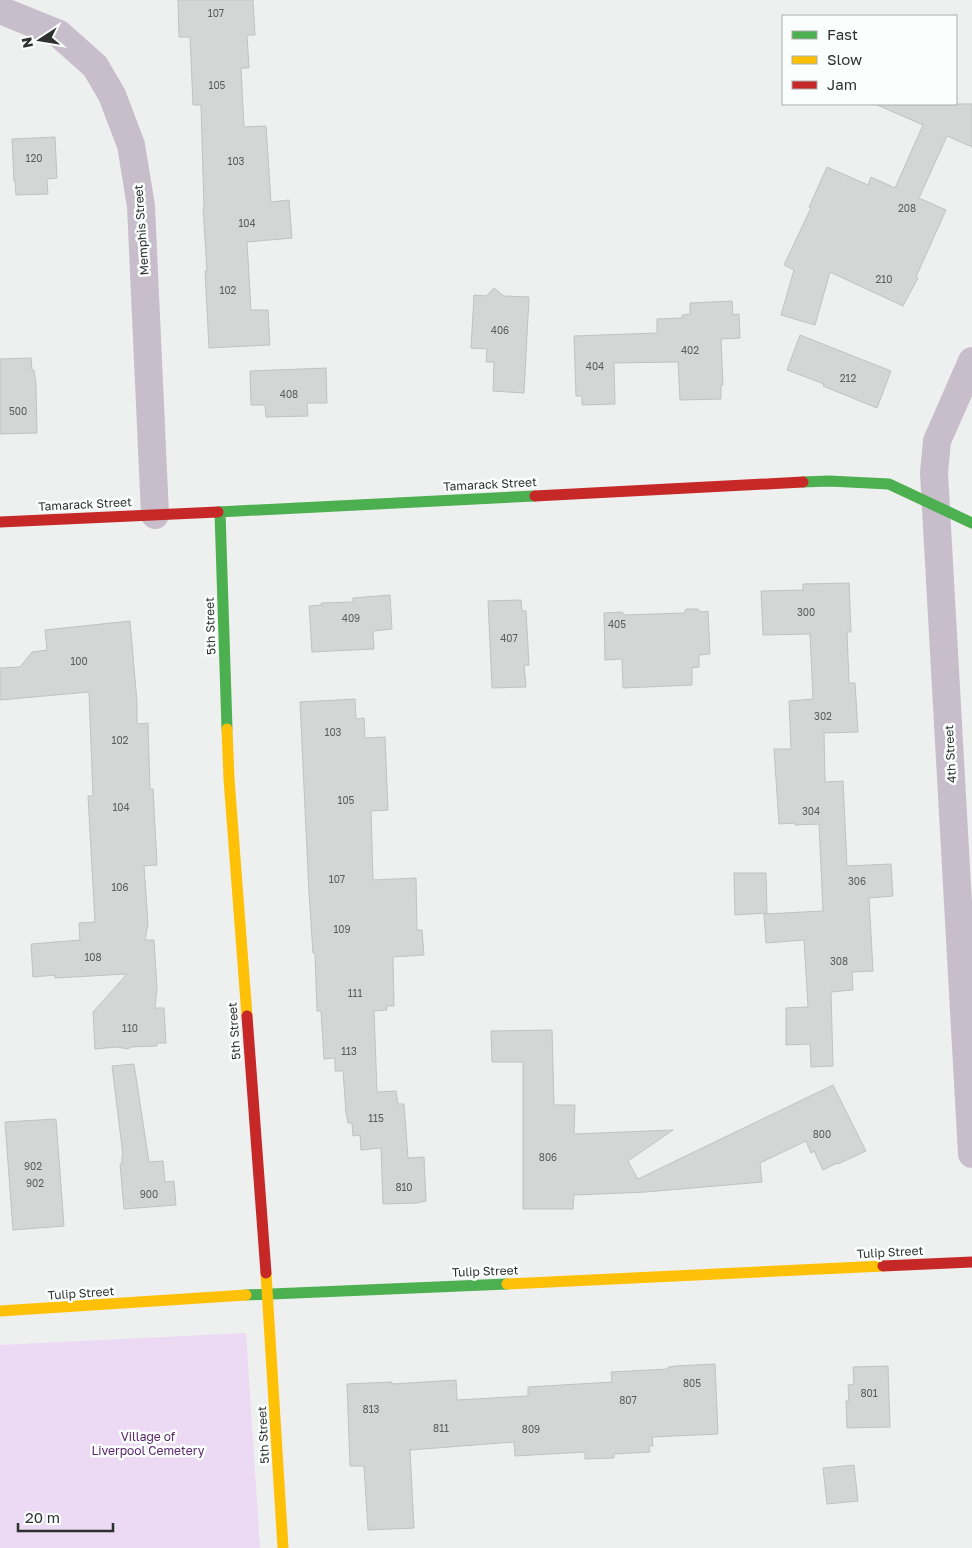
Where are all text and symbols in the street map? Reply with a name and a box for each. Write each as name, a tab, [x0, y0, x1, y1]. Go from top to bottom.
house number: 107	[208, 7, 224, 19]
north arrow	[15, 15, 65, 65]
legend	[782, 15, 957, 105]
text: Fast	[827, 25, 858, 43]
text: N	[17, 36, 36, 50]
text: Slow	[827, 50, 862, 68]
text: Jam	[827, 75, 857, 93]
house number: 105	[209, 79, 226, 91]
house number: 120	[26, 152, 42, 164]
house number: 103	[228, 155, 245, 167]
street label: Memphis Street	[130, 184, 152, 276]
house number: 208	[898, 202, 916, 214]
house number: 104	[238, 217, 256, 229]
house number: 210	[876, 273, 892, 285]
house number: 102	[220, 284, 237, 296]
house number: 406	[491, 324, 509, 336]
house number: 402	[681, 344, 699, 356]
house number: 404	[586, 360, 604, 372]
house number: 212	[840, 372, 856, 384]
house number: 408	[280, 388, 298, 400]
house number: 500	[9, 405, 27, 417]
street label: Tamarack Street	[443, 474, 537, 494]
street label: Tamarack Street	[38, 494, 132, 514]
street label: 5th Street	[201, 597, 219, 655]
house number: 300	[797, 606, 815, 618]
house number: 409	[342, 612, 360, 624]
house number: 405	[608, 618, 626, 630]
house number: 407	[500, 632, 518, 644]
house number: 100	[70, 655, 88, 667]
house number: 302	[814, 710, 832, 722]
street label: 4th Street	[941, 724, 959, 783]
house number: 103	[325, 726, 342, 738]
house number: 102	[112, 734, 129, 746]
house number: 105	[338, 794, 355, 806]
house number: 104	[112, 801, 130, 813]
house number: 304	[802, 805, 820, 817]
house number: 107	[329, 873, 345, 885]
house number: 306	[848, 875, 866, 887]
house number: 106	[111, 881, 129, 893]
house number: 109	[333, 923, 351, 935]
house number: 108	[84, 951, 102, 963]
house number: 308	[830, 955, 848, 967]
house number: 111	[348, 987, 362, 999]
street label: 5th Street	[224, 1002, 243, 1060]
house number: 110	[122, 1022, 138, 1034]
house number: 113	[341, 1045, 357, 1057]
house number: 115	[368, 1112, 384, 1124]
house number: 800	[813, 1128, 831, 1140]
house number: 806	[539, 1151, 557, 1163]
house number: 902	[24, 1160, 42, 1172]
house number: 902	[26, 1177, 44, 1189]
house number: 810	[395, 1181, 413, 1193]
house number: 900	[140, 1188, 158, 1200]
street label: Tulip Street	[856, 1243, 924, 1261]
street label: Tulip Street	[451, 1262, 519, 1280]
street label: Tulip Street	[47, 1283, 115, 1303]
house number: 805	[683, 1377, 701, 1389]
house number: 801	[860, 1387, 878, 1399]
house number: 807	[619, 1394, 637, 1406]
house number: 813	[363, 1403, 380, 1415]
street label: 5th Street	[254, 1406, 272, 1464]
house number: 811	[433, 1422, 449, 1434]
house number: 809	[522, 1423, 540, 1435]
park label: Village of Liverpool Cemetery	[91, 1429, 205, 1458]
scale bar	[18, 1500, 112, 1532]
text: 20 m	[25, 1508, 60, 1526]

